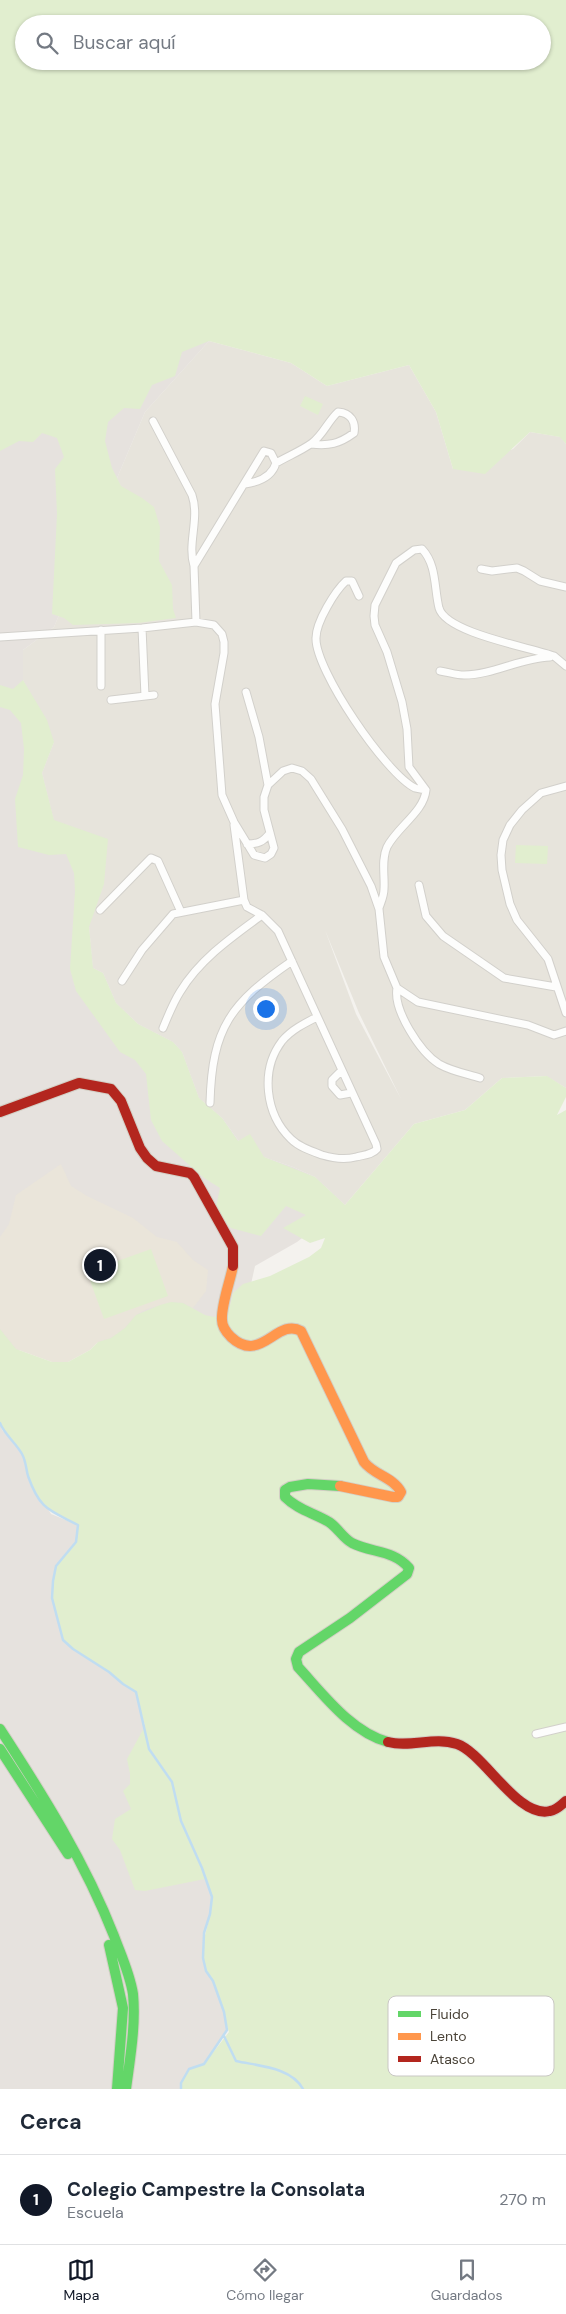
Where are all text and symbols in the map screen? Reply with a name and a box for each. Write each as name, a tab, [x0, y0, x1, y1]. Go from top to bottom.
search box	[15, 15, 551, 70]
icon: search	[33, 29, 61, 57]
text: Buscar aquí	[73, 30, 176, 55]
your location	[253, 996, 279, 1022]
pin: 1	[84, 1246, 116, 1284]
legend	[388, 1996, 554, 2076]
text: Fluido	[430, 2005, 469, 2023]
text: Lento	[430, 2027, 467, 2045]
text: Atasco	[430, 2050, 475, 2068]
text: Cerca	[20, 2108, 82, 2136]
text: Colegio Campestre la Consolata	[67, 2177, 365, 2202]
text: 1	[33, 2189, 39, 2210]
text: 270 m	[499, 2189, 546, 2210]
text: Escuela	[67, 2202, 124, 2223]
tab: Mapa	[63, 2256, 99, 2304]
tab: Cómo llegar	[226, 2256, 304, 2304]
tab: Guardados	[431, 2256, 502, 2304]

